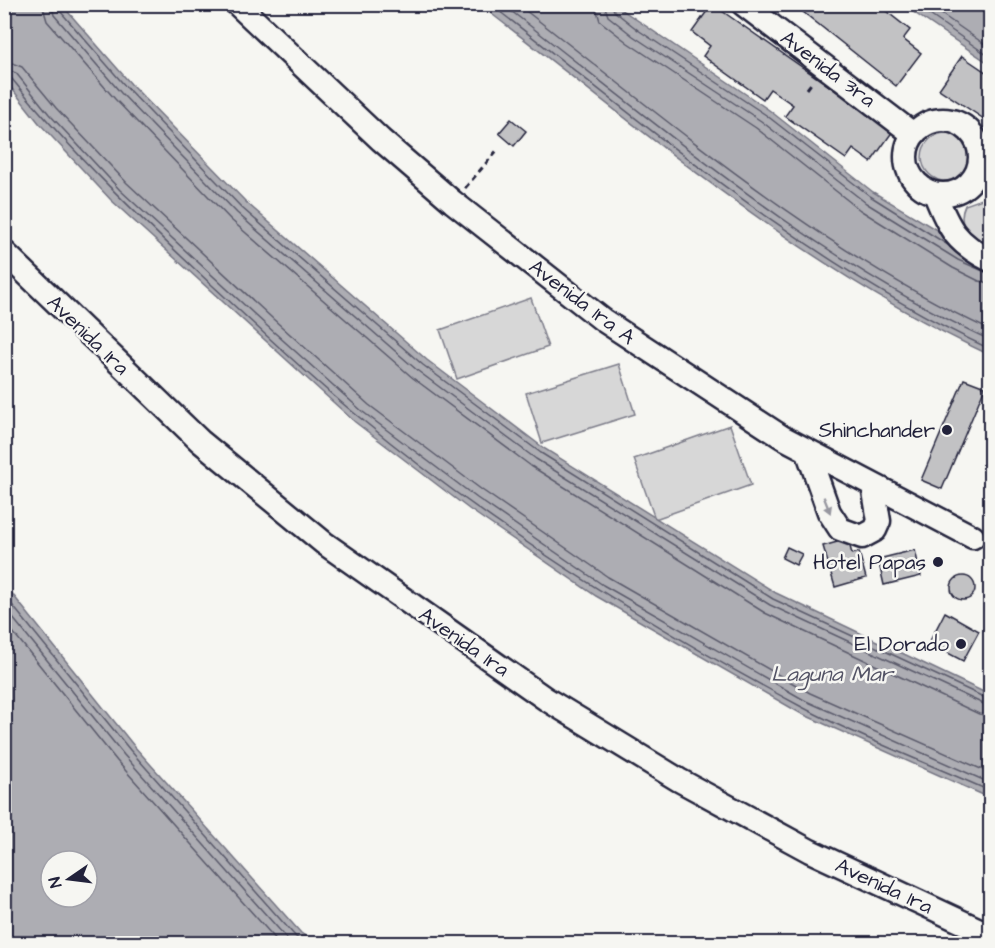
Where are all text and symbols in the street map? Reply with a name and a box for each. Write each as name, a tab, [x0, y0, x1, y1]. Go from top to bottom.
street label: Avenida 3ra	[774, 24, 882, 115]
street label: Avenida 1ra A	[523, 252, 642, 352]
street label: Avenida 1ra	[40, 288, 136, 382]
place label: Shinchander	[819, 416, 935, 445]
marker: Shinchander	[940, 423, 954, 437]
one-way arrow	[823, 496, 832, 514]
place label: Hotel Papas	[813, 548, 926, 578]
marker: Hotel Papas	[931, 555, 945, 569]
street label: Avenida 1ra	[413, 600, 515, 684]
place label: El Dorado	[855, 630, 949, 659]
marker: El Dorado	[954, 637, 968, 651]
water label: Laguna Mar	[771, 659, 896, 691]
north arrow	[39, 849, 99, 909]
street label: Avenida 1ra	[831, 851, 938, 921]
text: N	[44, 875, 67, 890]

